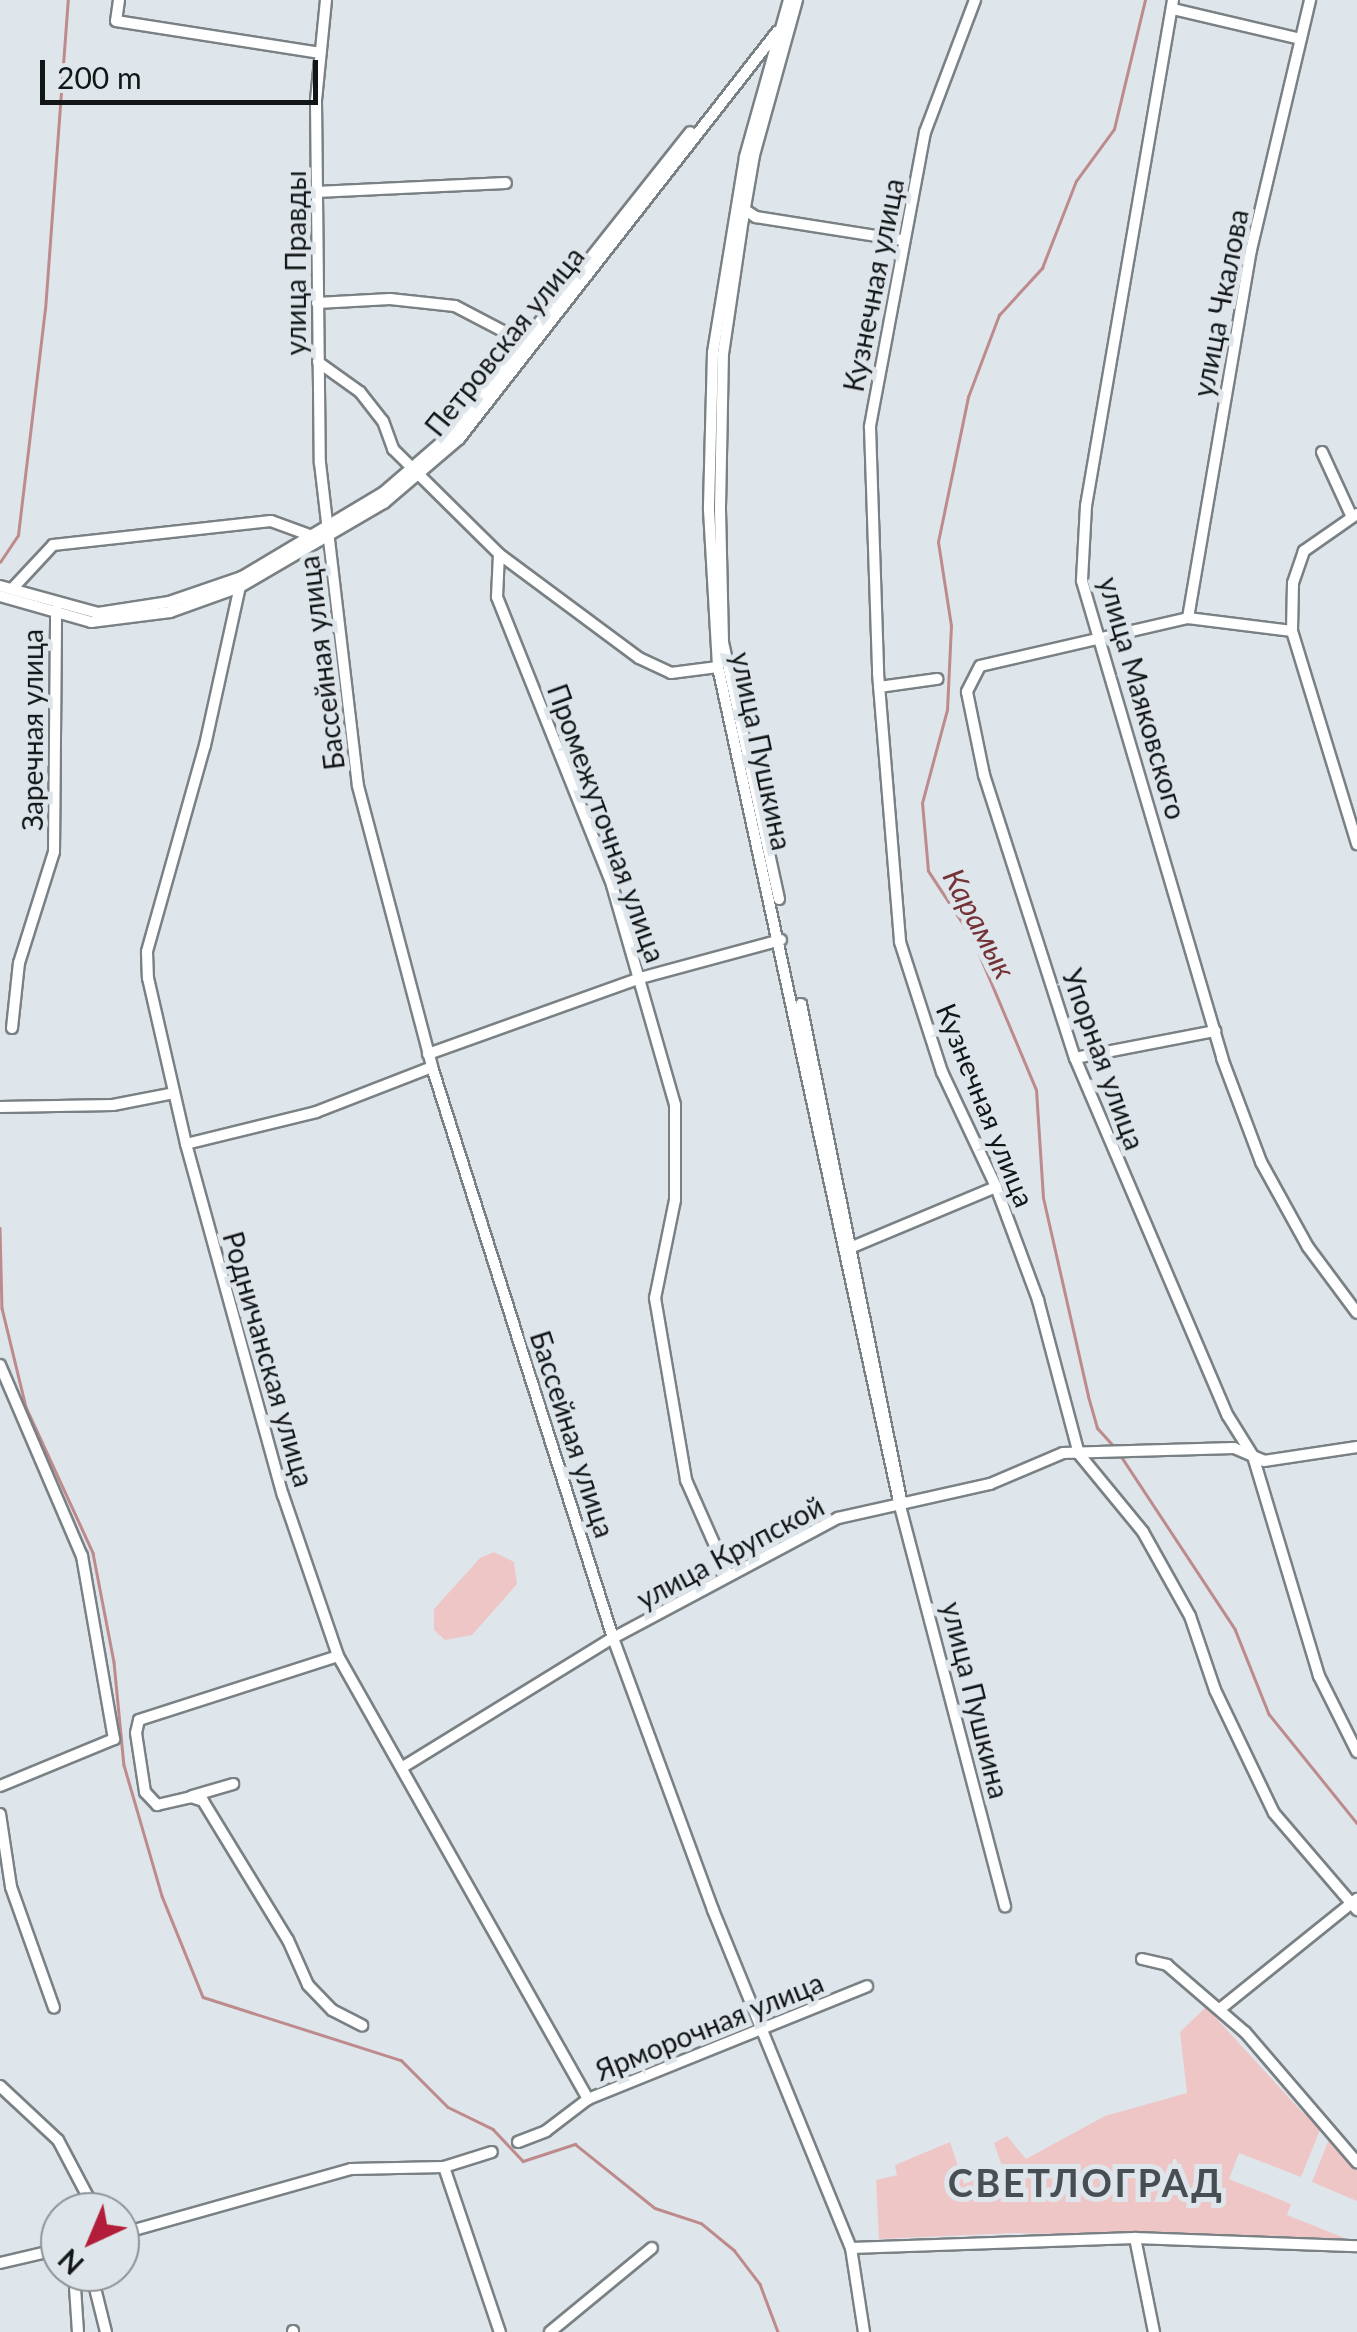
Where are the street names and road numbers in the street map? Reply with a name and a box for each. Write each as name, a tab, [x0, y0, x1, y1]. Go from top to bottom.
street label: улица Правды	[278, 171, 312, 355]
street label: Кузнечная улица	[836, 176, 910, 394]
street label: улица Чкалова	[1185, 206, 1255, 400]
street label: Петровская улица	[417, 240, 591, 442]
street label: Бассейная улица	[291, 554, 351, 772]
street label: улица Маяковского	[1092, 573, 1194, 823]
street label: Заречная улица	[15, 629, 49, 831]
street label: улица Пушкина	[725, 649, 799, 853]
street label: Промежуточная улица	[541, 679, 673, 967]
street label: Упорная улица	[1056, 964, 1152, 1154]
street label: Кузнечная улица	[930, 998, 1042, 1212]
street label: Родничанская улица	[216, 1228, 322, 1490]
street label: Бассейная улица	[524, 1326, 622, 1542]
street label: улица Крупской	[631, 1489, 829, 1615]
street label: улица Пушкина	[935, 1598, 1017, 1802]
street label: Ярморочная улица	[590, 1965, 828, 2087]

